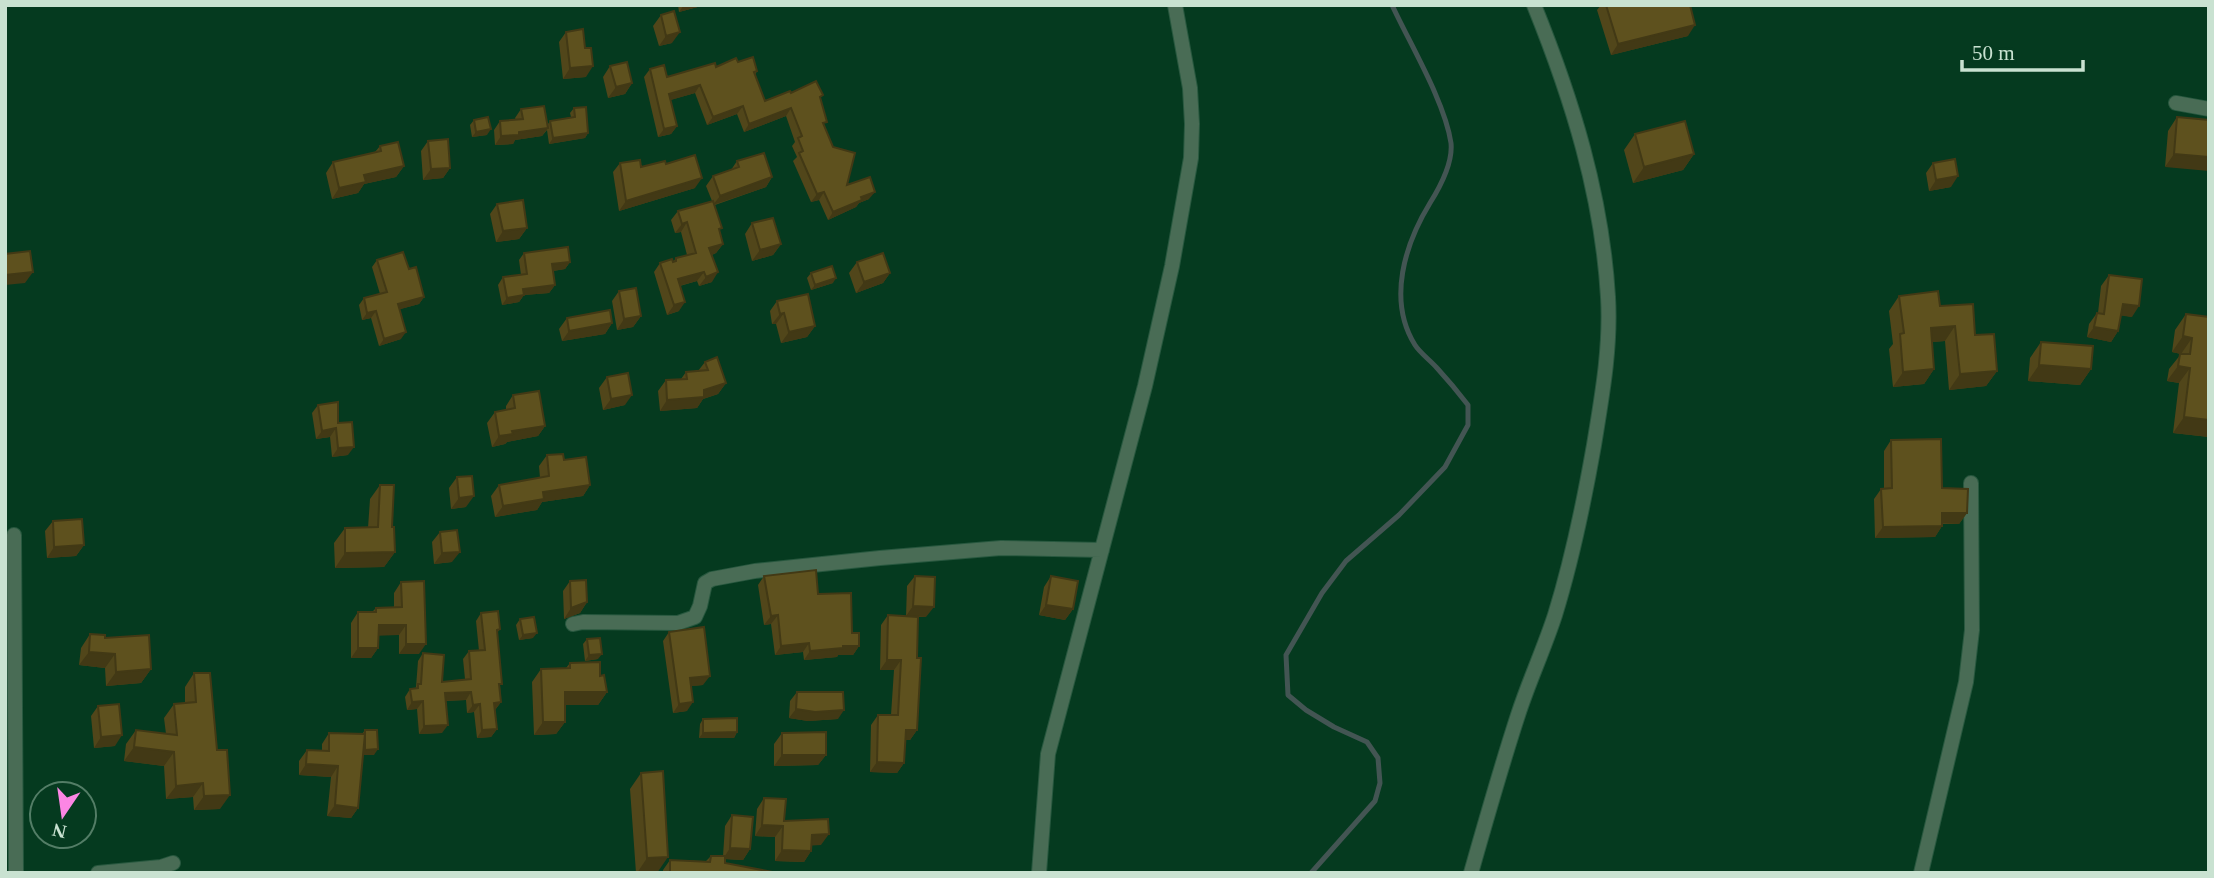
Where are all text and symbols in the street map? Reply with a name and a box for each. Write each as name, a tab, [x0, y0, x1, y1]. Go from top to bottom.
scale bar	[1962, 28, 2083, 72]
text: 50 m	[1972, 41, 2015, 65]
north arrow	[28, 780, 98, 850]
text: N	[50, 819, 68, 843]

